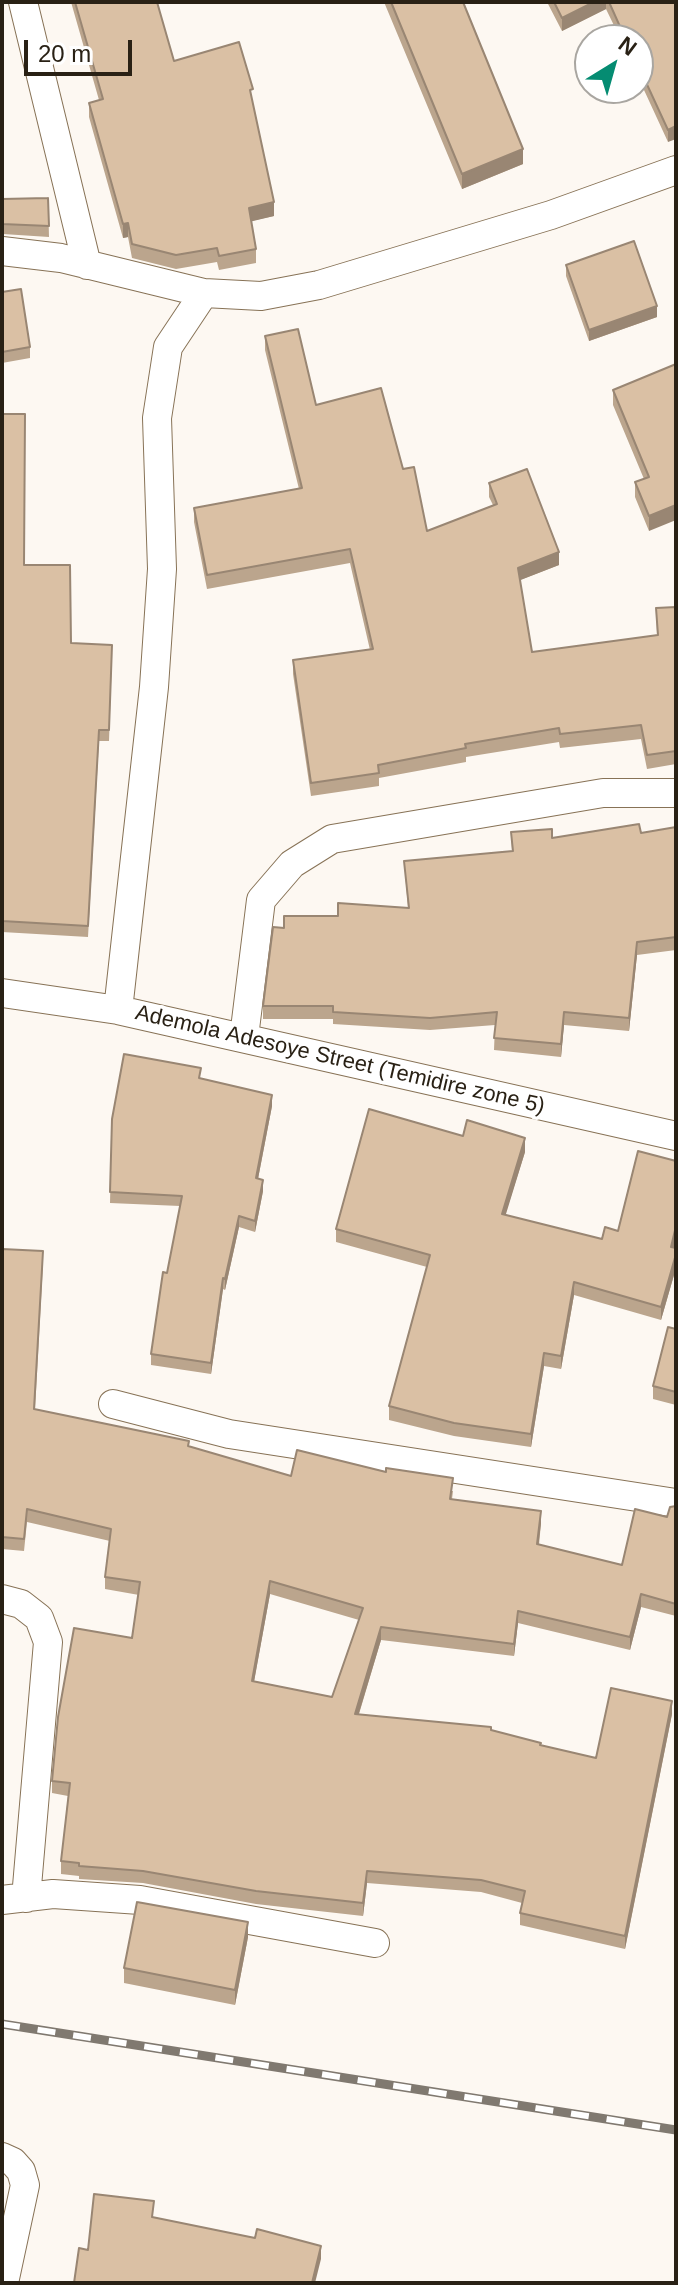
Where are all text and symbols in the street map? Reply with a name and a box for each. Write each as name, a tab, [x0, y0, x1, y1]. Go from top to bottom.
scale bar	[28, 24, 136, 74]
north arrow	[574, 24, 654, 104]
text: N	[614, 31, 641, 61]
text: 20 m	[38, 40, 91, 67]
street label: Ademola Adesoye Street (Temidire zone 5)	[133, 1000, 547, 1120]

